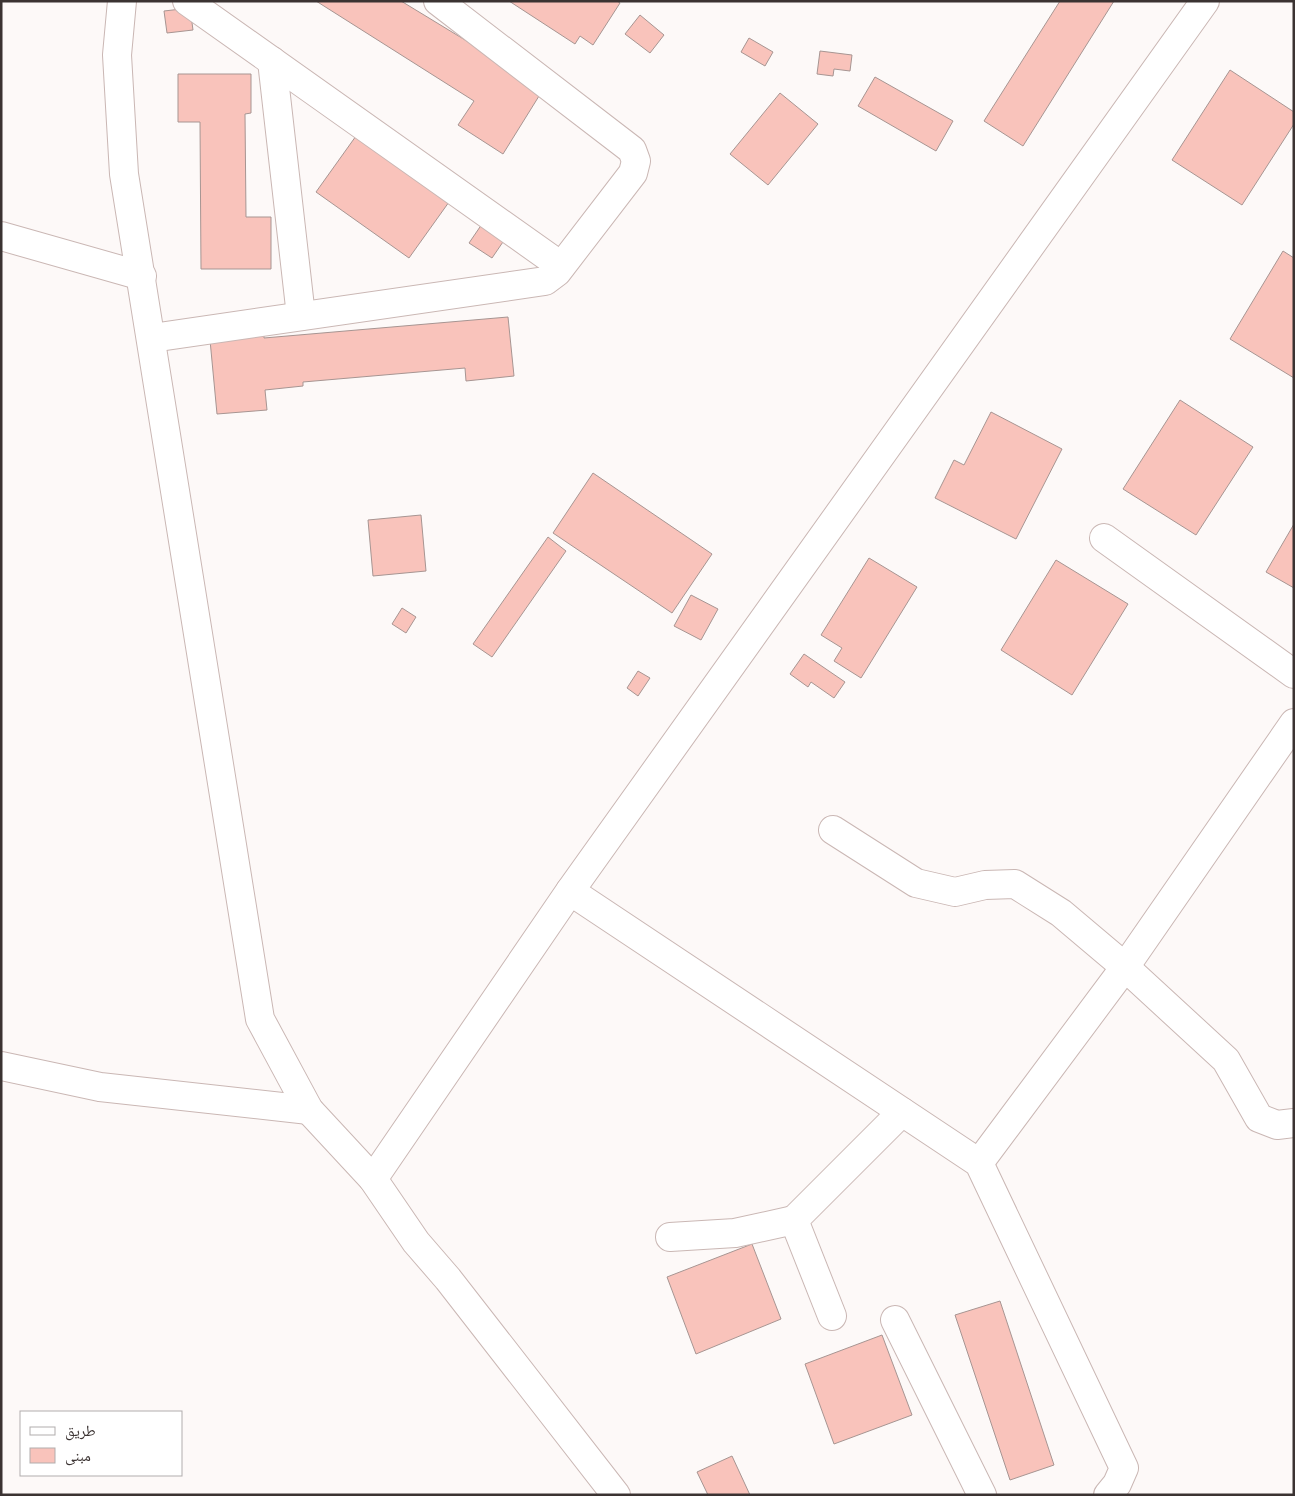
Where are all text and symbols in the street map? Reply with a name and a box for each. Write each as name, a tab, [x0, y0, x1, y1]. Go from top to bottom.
legend	[20, 1411, 182, 1476]
text: طريق	[65, 1422, 96, 1441]
text: مبنى	[65, 1447, 91, 1466]

